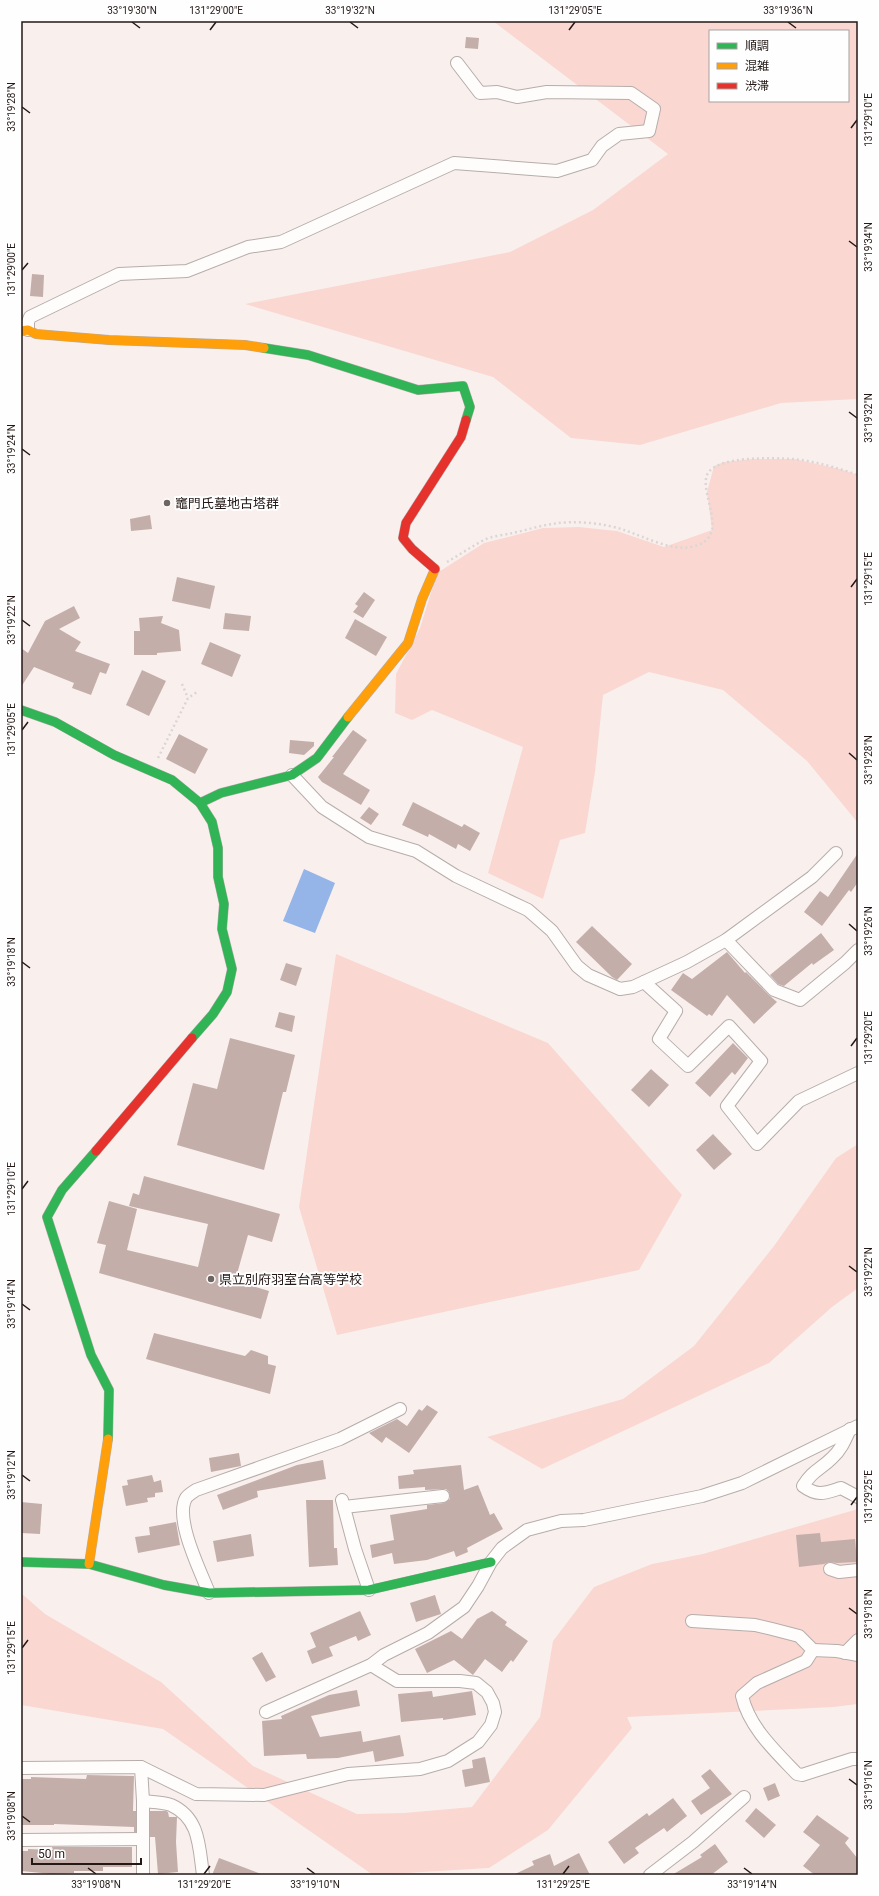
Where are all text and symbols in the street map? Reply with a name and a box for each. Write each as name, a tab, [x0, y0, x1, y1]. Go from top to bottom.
text: 33°19'30"N	[107, 5, 157, 16]
text: 131°29'00"E	[189, 5, 243, 16]
text: 33°19'32"N	[325, 5, 375, 16]
text: 131°29'05"E	[548, 5, 602, 16]
text: 33°19'36"N	[763, 5, 813, 16]
legend	[709, 30, 849, 102]
text: 順調	[745, 39, 769, 53]
text: 混雑	[745, 59, 769, 73]
text: 渋滞	[745, 79, 769, 93]
text: 33°19'28"N	[6, 82, 17, 132]
text: 131°29'10"E	[863, 93, 874, 147]
text: 33°19'34"N	[863, 222, 874, 272]
text: 131°29'00"E	[6, 243, 17, 297]
text: 33°19'32"N	[863, 393, 874, 443]
text: 33°19'24"N	[6, 424, 17, 474]
place label: 竈門氏墓地古塔群	[175, 496, 279, 511]
marker: 竈門氏墓地古塔群	[162, 498, 172, 508]
text: 131°29'15"E	[863, 552, 874, 606]
text: 33°19'22"N	[6, 595, 17, 645]
text: 131°29'05"E	[6, 703, 17, 757]
text: 33°19'28"N	[863, 735, 874, 785]
text: 33°19'26"N	[863, 906, 874, 956]
text: 33°19'18"N	[6, 937, 17, 987]
text: 131°29'20"E	[863, 1011, 874, 1065]
text: 131°29'10"E	[6, 1162, 17, 1216]
text: 33°19'22"N	[863, 1247, 874, 1297]
place label: 県立別府羽室台高等学校	[219, 1272, 362, 1287]
marker: 県立別府羽室台高等学校	[206, 1274, 216, 1284]
text: 33°19'14"N	[6, 1279, 17, 1329]
text: 33°19'12"N	[6, 1450, 17, 1500]
text: 131°29'25"E	[863, 1470, 874, 1524]
text: 33°19'18"N	[863, 1589, 874, 1639]
text: 131°29'15"E	[6, 1621, 17, 1675]
text: 33°19'16"N	[863, 1760, 874, 1810]
text: 33°19'08"N	[6, 1791, 17, 1841]
scale bar	[32, 1840, 141, 1866]
text: 50 m	[38, 1847, 65, 1861]
text: 33°19'08"N	[71, 1879, 121, 1890]
text: 131°29'20"E	[177, 1879, 231, 1890]
text: 33°19'10"N	[290, 1879, 340, 1890]
text: 131°29'25"E	[536, 1879, 590, 1890]
text: 33°19'14"N	[727, 1879, 777, 1890]

